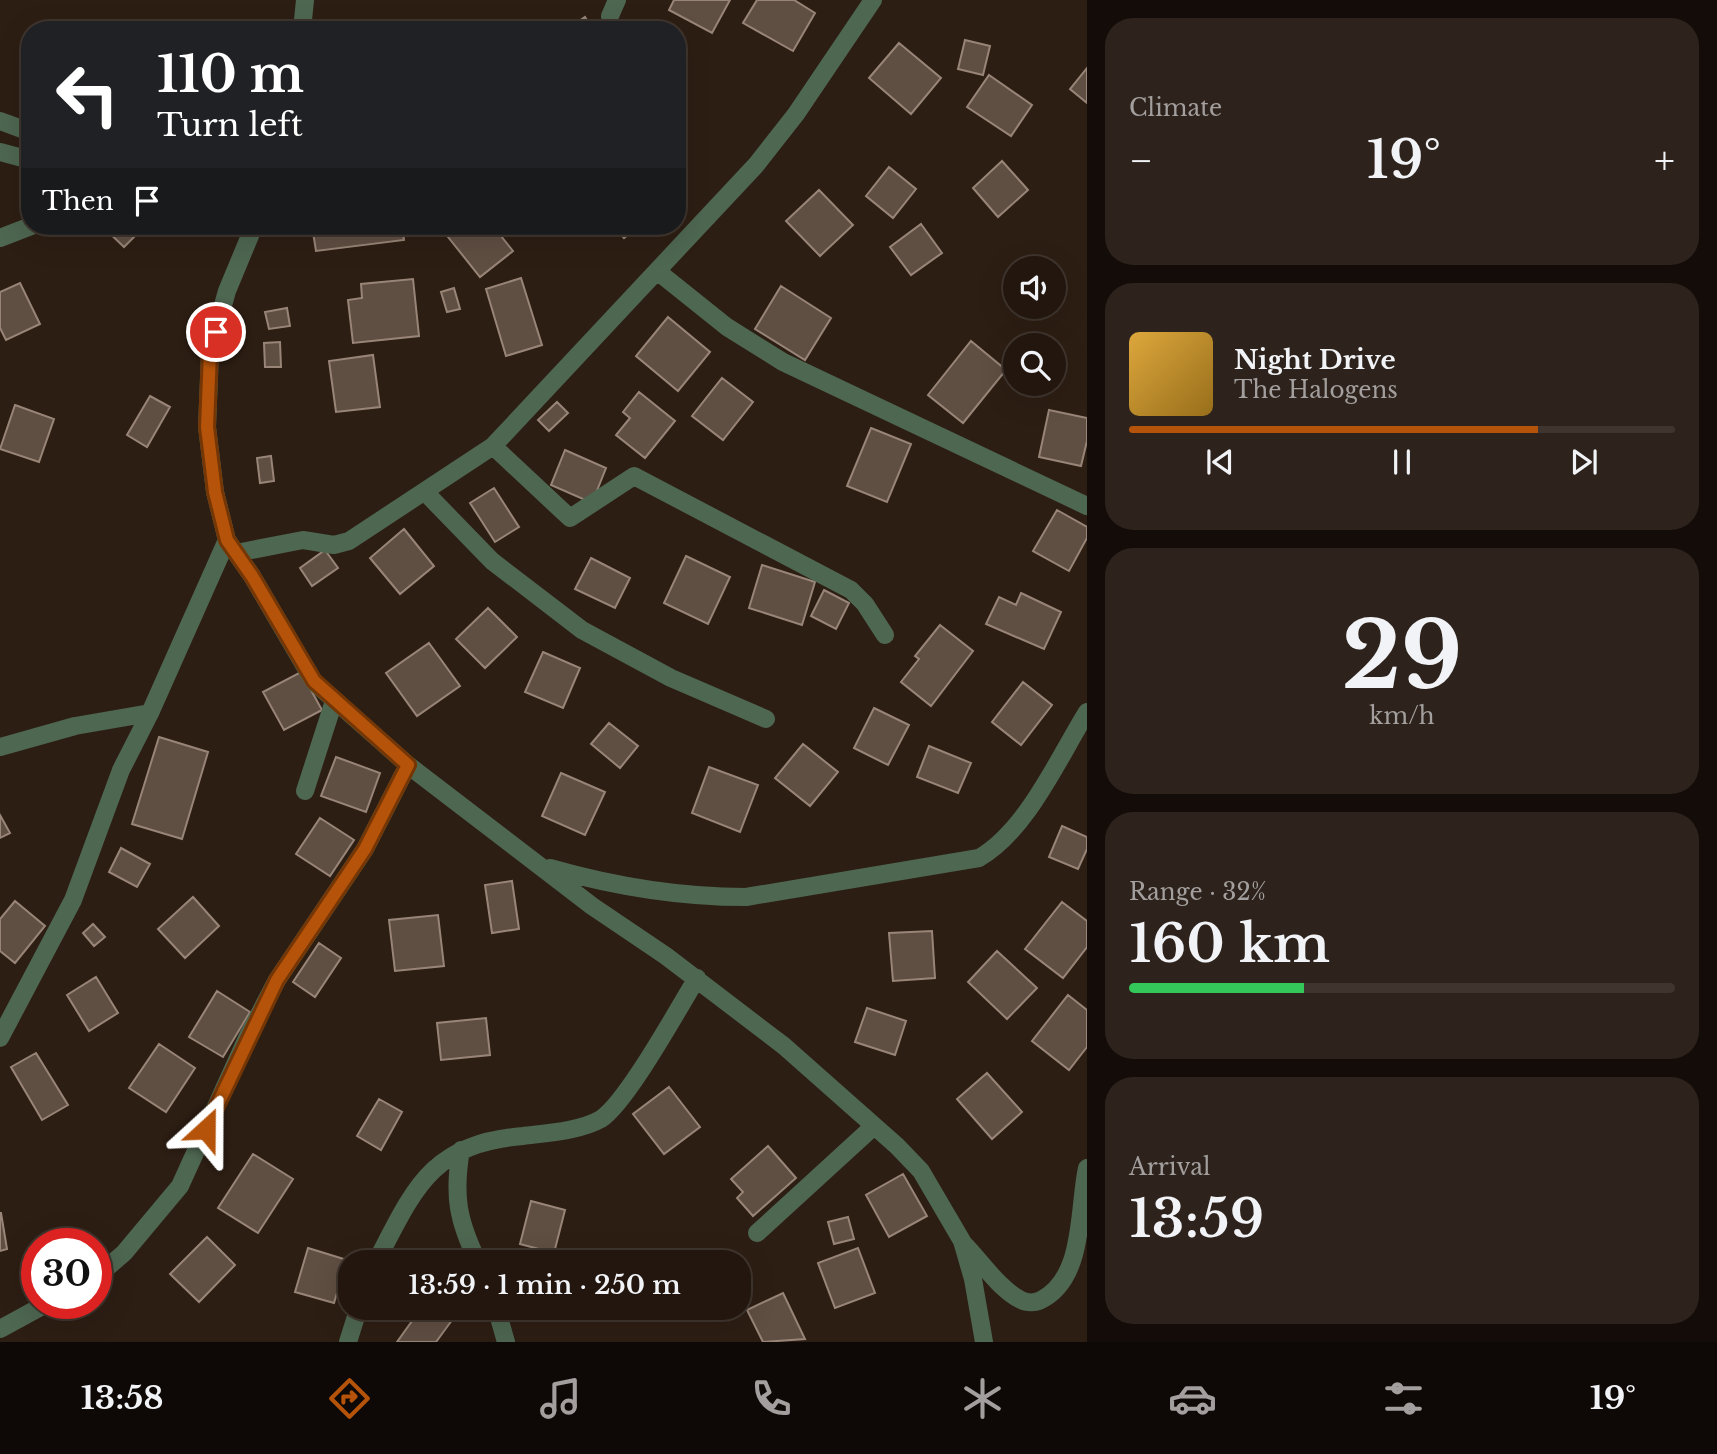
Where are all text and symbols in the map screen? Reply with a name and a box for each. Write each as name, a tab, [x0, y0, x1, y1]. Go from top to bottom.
text: 110 m	[157, 44, 304, 105]
icon: left	[42, 49, 133, 140]
text: Climate	[1129, 94, 1222, 122]
text: Turn left	[157, 105, 303, 145]
text: 19°	[1366, 128, 1441, 192]
text: −	[1129, 137, 1153, 184]
text: +	[1654, 137, 1675, 184]
icon: arrive	[128, 182, 166, 220]
text: Then	[42, 185, 114, 217]
map controls	[1003, 256, 1066, 396]
button: sound	[1003, 256, 1066, 319]
pin	[186, 302, 246, 362]
icon: arrive	[197, 313, 235, 351]
button: search	[1003, 333, 1066, 396]
text: Night Drive	[1234, 344, 1396, 376]
text: The Halogens	[1234, 376, 1398, 404]
icon: previous	[1201, 443, 1239, 481]
icon: pause	[1383, 443, 1421, 481]
icon: next	[1565, 443, 1603, 481]
text: 29	[1342, 600, 1462, 713]
text: km/h	[1369, 702, 1435, 730]
text: Range · 32%	[1129, 878, 1266, 906]
text: 160 km	[1129, 912, 1330, 976]
position arrow	[169, 1092, 243, 1166]
text: Arrival	[1129, 1153, 1210, 1181]
text: 13:59	[1129, 1187, 1264, 1251]
speed limit sign: 30	[21, 1228, 112, 1319]
text: 13:59 · 1 min · 250 m	[408, 1269, 681, 1301]
icon: directions	[325, 1374, 374, 1423]
icon: music	[536, 1374, 585, 1423]
icon: phone	[747, 1374, 796, 1423]
icon: climate	[958, 1374, 1007, 1423]
icon: car	[1168, 1374, 1217, 1423]
icon: filters	[1379, 1374, 1428, 1423]
text: 13:58	[81, 1378, 164, 1418]
text: 19°	[1590, 1378, 1636, 1418]

